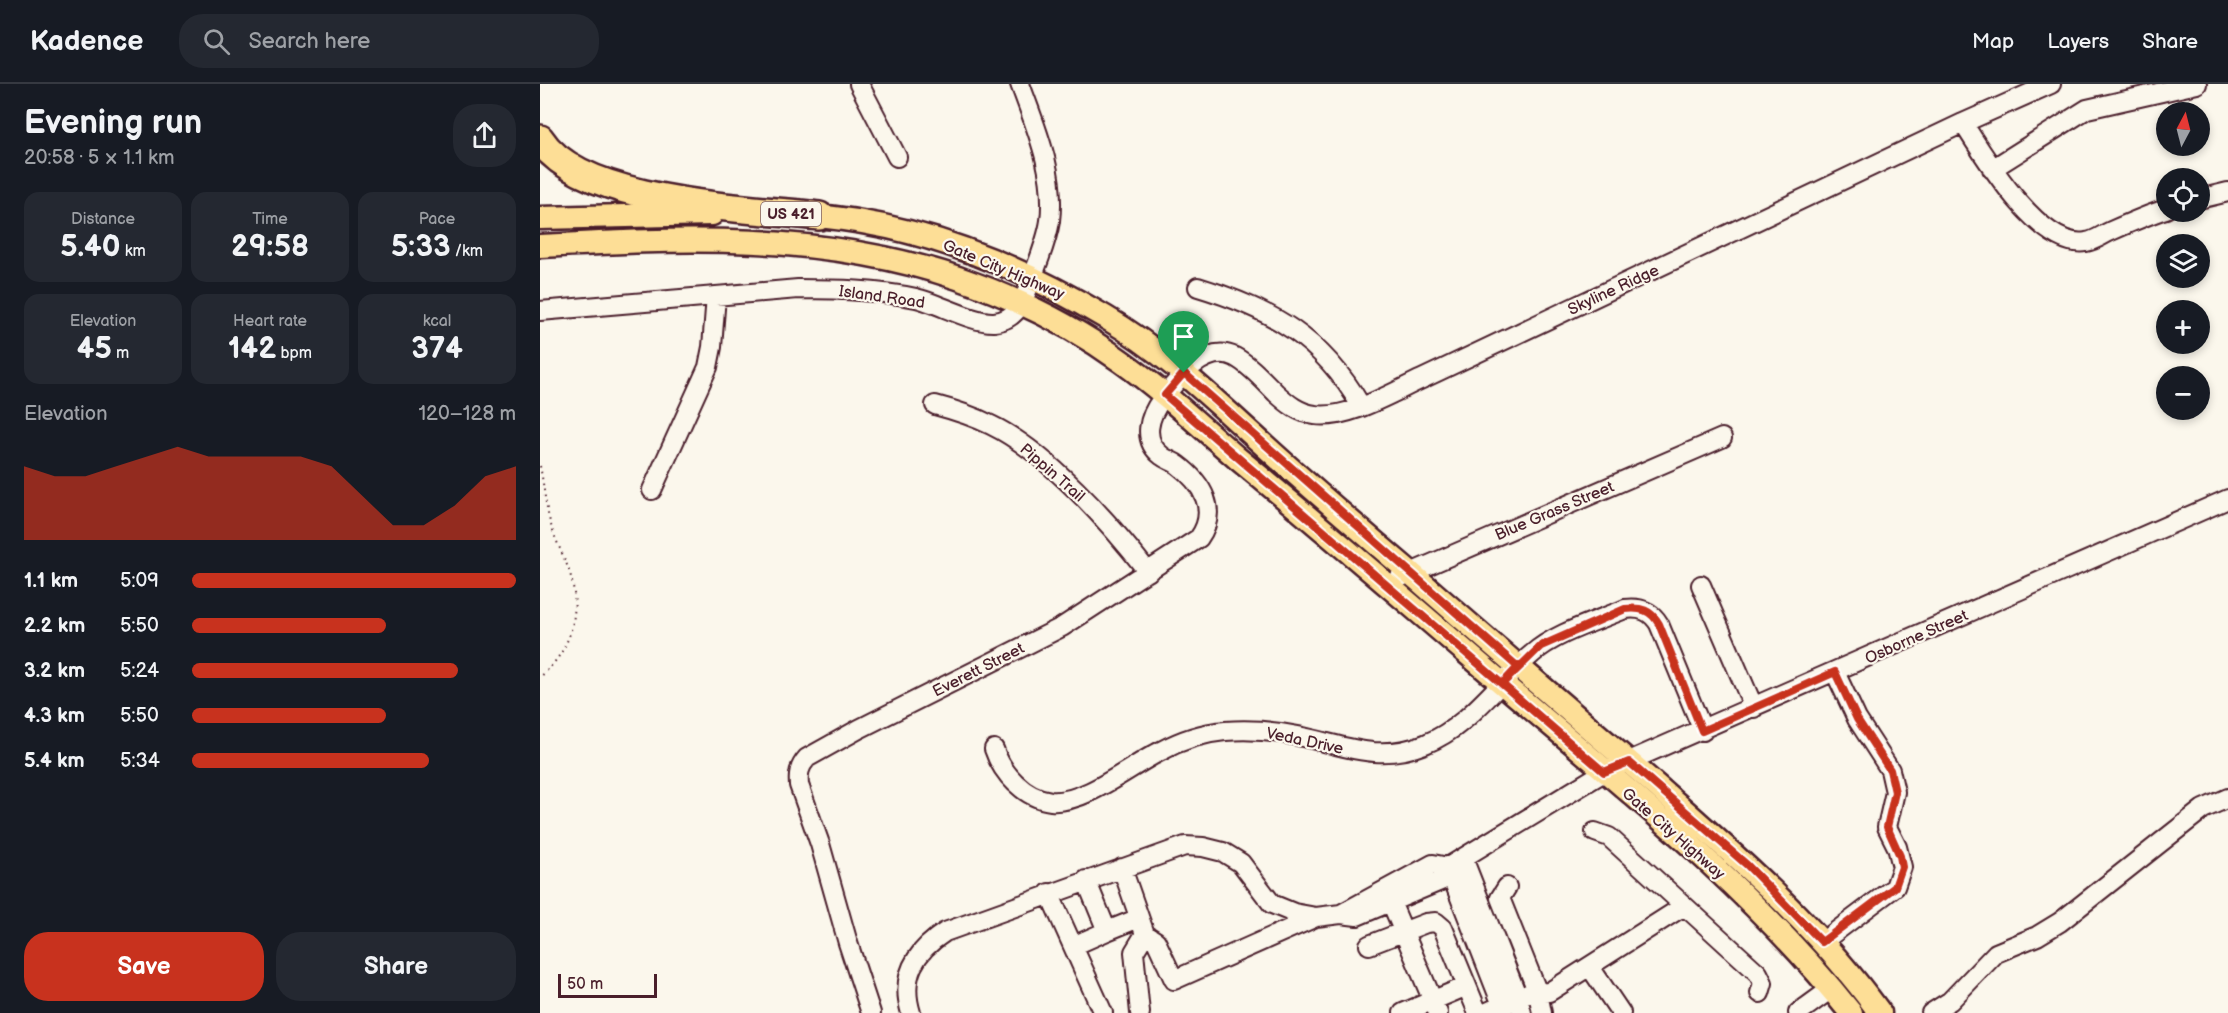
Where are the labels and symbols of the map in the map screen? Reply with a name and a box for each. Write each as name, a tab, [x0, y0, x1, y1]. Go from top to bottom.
north arrow	[2156, 102, 2210, 156]
road number: US 421	[761, 202, 821, 226]
street label: Gate City Highway	[940, 236, 1068, 305]
street label: Skyline Ridge	[1565, 261, 1663, 320]
street label: Island Road	[838, 282, 926, 313]
pin	[1158, 311, 1209, 373]
street label: Pippin Trail	[1016, 440, 1088, 506]
street label: Blue Grass Street	[1492, 478, 1617, 545]
street label: Osborne Street	[1862, 606, 1971, 669]
street label: Everett Street	[930, 639, 1028, 702]
street label: Veda Drive	[1264, 724, 1345, 759]
street label: Gate City Highway	[1618, 784, 1729, 884]
scale bar	[558, 971, 657, 998]

